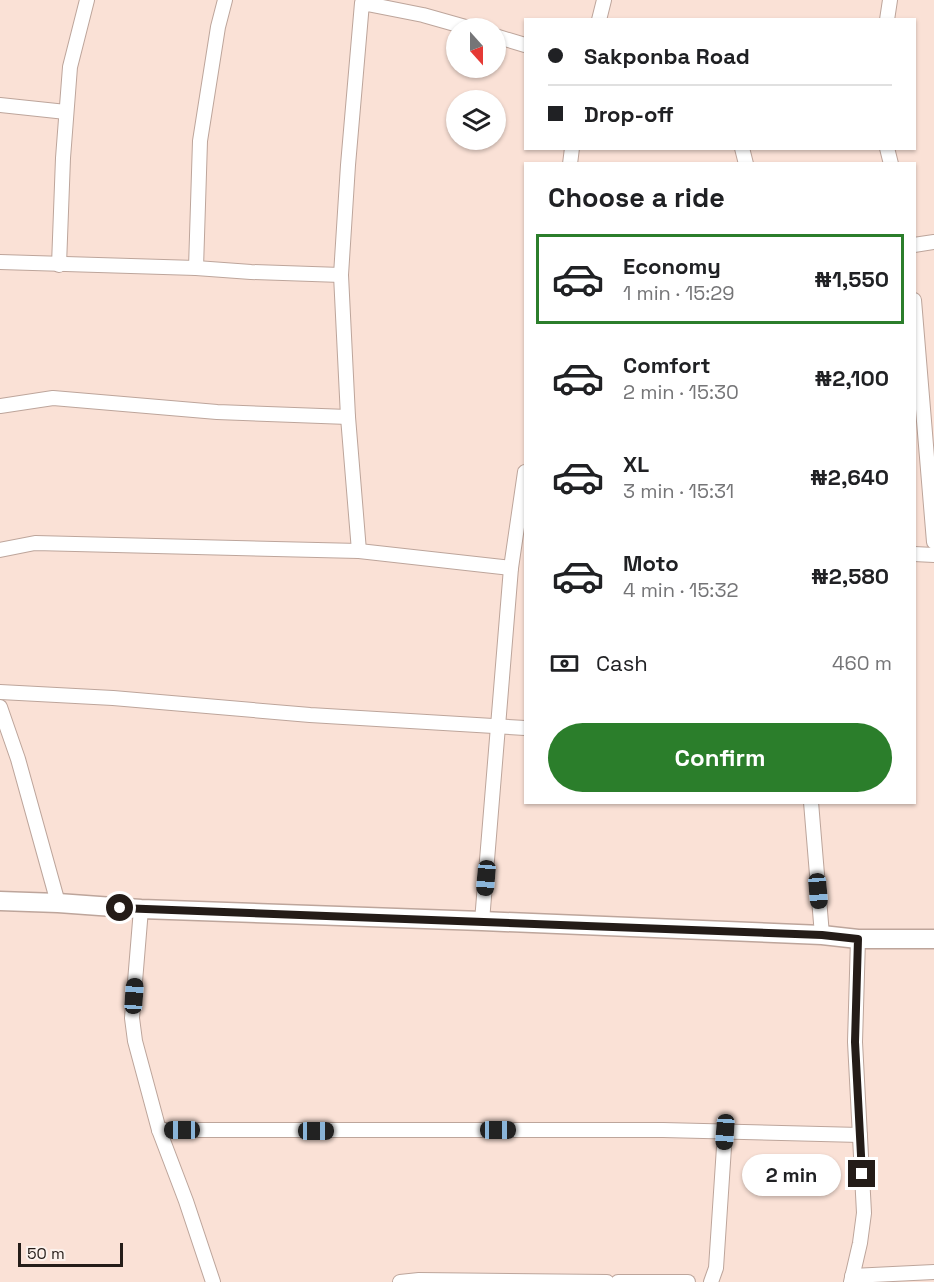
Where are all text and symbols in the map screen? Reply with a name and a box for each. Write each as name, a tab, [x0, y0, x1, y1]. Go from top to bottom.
north arrow	[446, 18, 506, 78]
map controls	[446, 18, 506, 150]
text: Sakponba Road	[584, 42, 750, 70]
button: layers	[446, 90, 506, 150]
text: Drop-off	[584, 100, 674, 128]
text: Choose a ride	[548, 180, 725, 215]
icon: car	[551, 252, 605, 306]
text: Economy	[623, 252, 721, 280]
text: ₦1,550	[814, 265, 889, 293]
text: 1 min · 15:29	[623, 280, 735, 306]
icon: car	[551, 351, 605, 405]
text: Comfort	[623, 351, 711, 379]
text: ₦2,100	[814, 364, 889, 392]
text: 2 min · 15:30	[623, 379, 739, 405]
icon: car	[551, 450, 605, 504]
text: XL	[623, 450, 649, 478]
text: ₦2,640	[810, 463, 889, 491]
text: 3 min · 15:31	[623, 478, 734, 504]
icon: car	[551, 549, 605, 603]
text: Moto	[623, 549, 679, 577]
text: ₦2,580	[811, 562, 889, 590]
text: 4 min · 15:32	[623, 577, 739, 603]
icon: cash	[548, 647, 581, 680]
text: Cash	[596, 649, 648, 677]
text: 460 m	[832, 650, 892, 676]
button: Confirm	[548, 723, 892, 792]
car	[475, 859, 497, 897]
car	[807, 872, 829, 910]
route start	[106, 894, 133, 921]
car	[124, 977, 144, 1015]
car	[715, 1113, 735, 1151]
car	[164, 1121, 200, 1139]
car	[480, 1121, 516, 1139]
car	[298, 1122, 334, 1140]
callout: 2 min	[742, 1153, 841, 1195]
route end	[848, 1160, 875, 1187]
text: 2 min	[766, 1162, 817, 1188]
scale bar	[18, 1240, 123, 1268]
text: 50 m	[27, 1243, 65, 1264]

